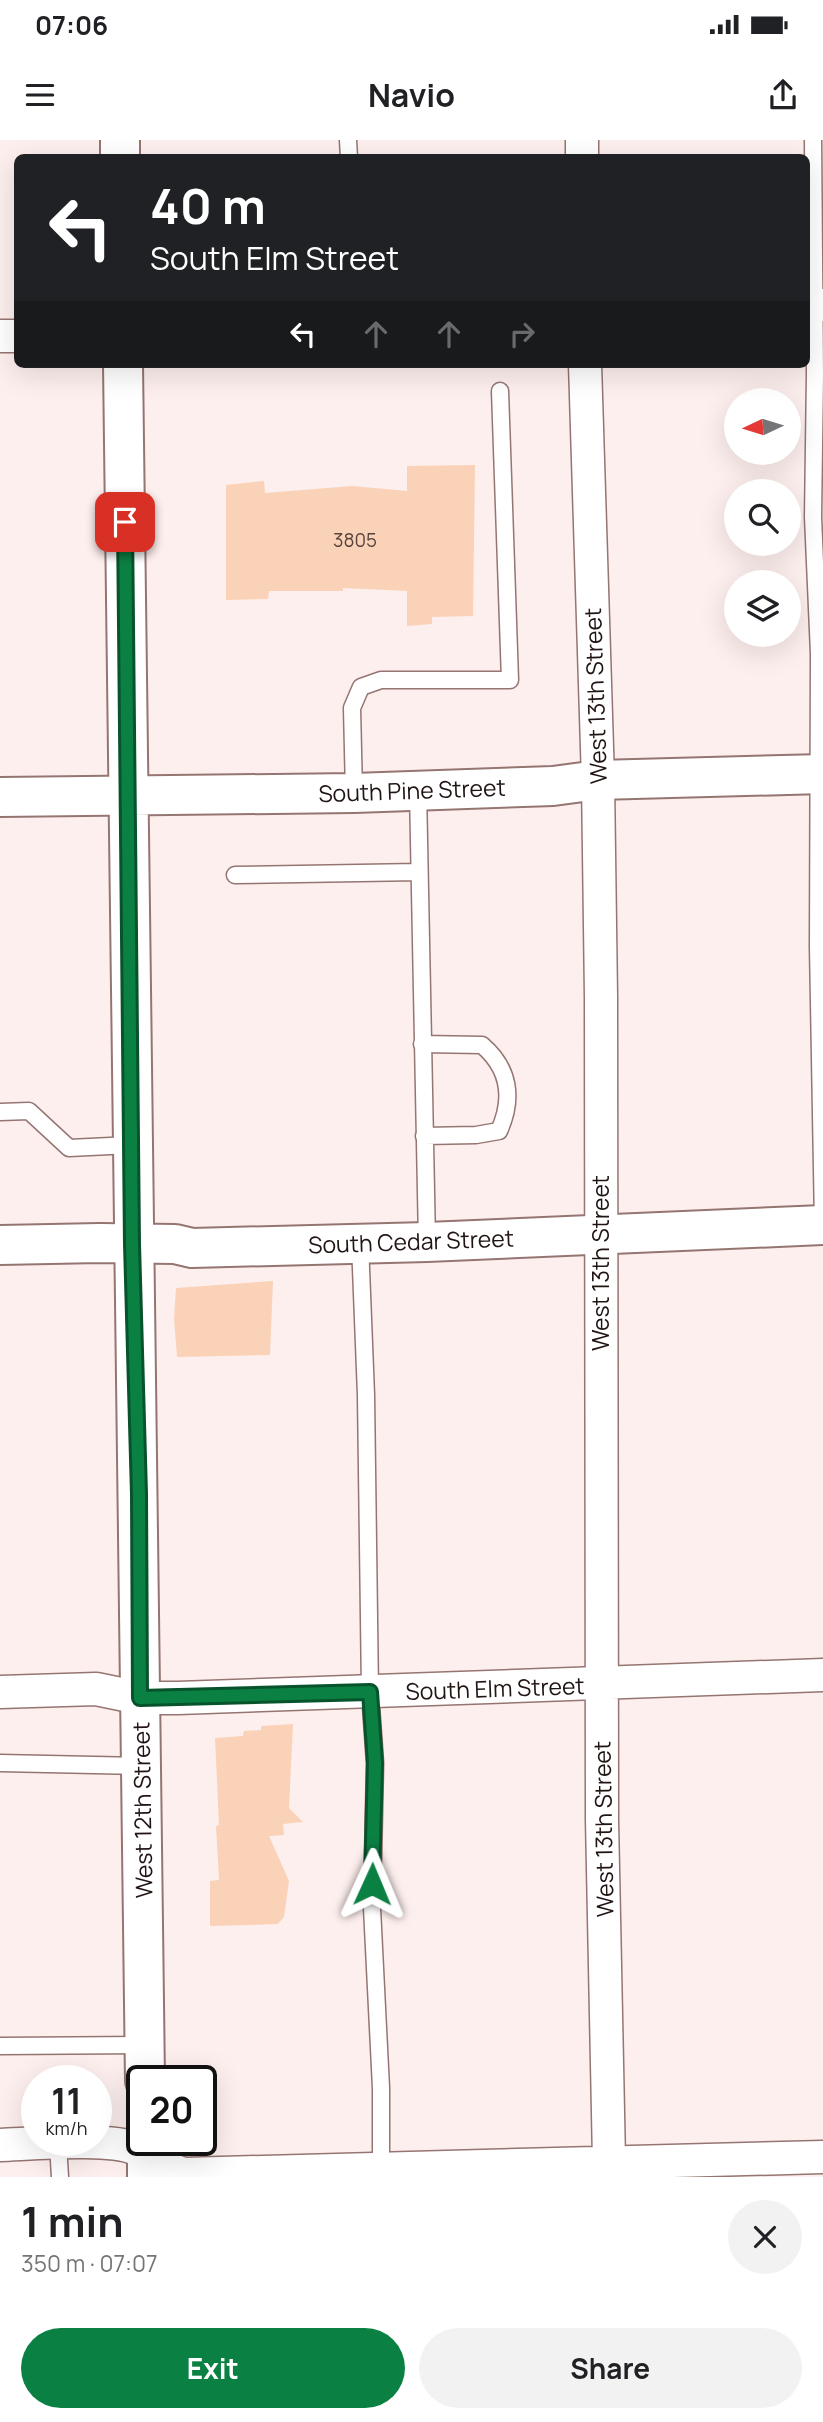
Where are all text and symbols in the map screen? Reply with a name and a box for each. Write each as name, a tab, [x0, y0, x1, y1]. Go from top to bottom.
text: 07:06	[35, 7, 108, 43]
text: Navio	[368, 73, 455, 117]
icon: menu	[21, 76, 59, 114]
icon: share	[764, 76, 802, 114]
text: 40 m	[150, 172, 266, 239]
icon: left	[35, 182, 126, 273]
text: South Elm Street	[150, 236, 399, 280]
icon: left	[284, 315, 322, 353]
icon: ahead	[357, 315, 395, 353]
icon: ahead	[430, 315, 468, 353]
icon: right	[503, 315, 541, 353]
north arrow	[724, 388, 802, 466]
map controls	[724, 388, 801, 647]
button: search	[724, 479, 801, 556]
pin	[95, 492, 155, 552]
icon: arrive	[106, 503, 144, 541]
house number: 3805	[333, 527, 377, 553]
button: layers	[724, 570, 801, 647]
street label: West 13th Street	[576, 607, 614, 785]
street label: South Pine Street	[318, 771, 506, 809]
street label: West 13th Street	[584, 1175, 616, 1351]
street label: South Cedar Street	[308, 1221, 514, 1261]
street label: South Elm Street	[405, 1669, 585, 1707]
street label: West 12th Street	[124, 1721, 160, 1899]
street label: West 13th Street	[585, 1741, 621, 1917]
position arrow	[335, 1847, 409, 1921]
speed limit sign: 20	[126, 2065, 217, 2156]
text: 11	[51, 2077, 82, 2125]
text: km/h	[46, 2116, 87, 2140]
text: 1 min	[21, 2192, 124, 2250]
button: close	[728, 2200, 802, 2274]
text: 350 m · 07:07	[21, 2247, 158, 2279]
button: Exit	[21, 2328, 405, 2408]
button: Share	[419, 2328, 802, 2408]

